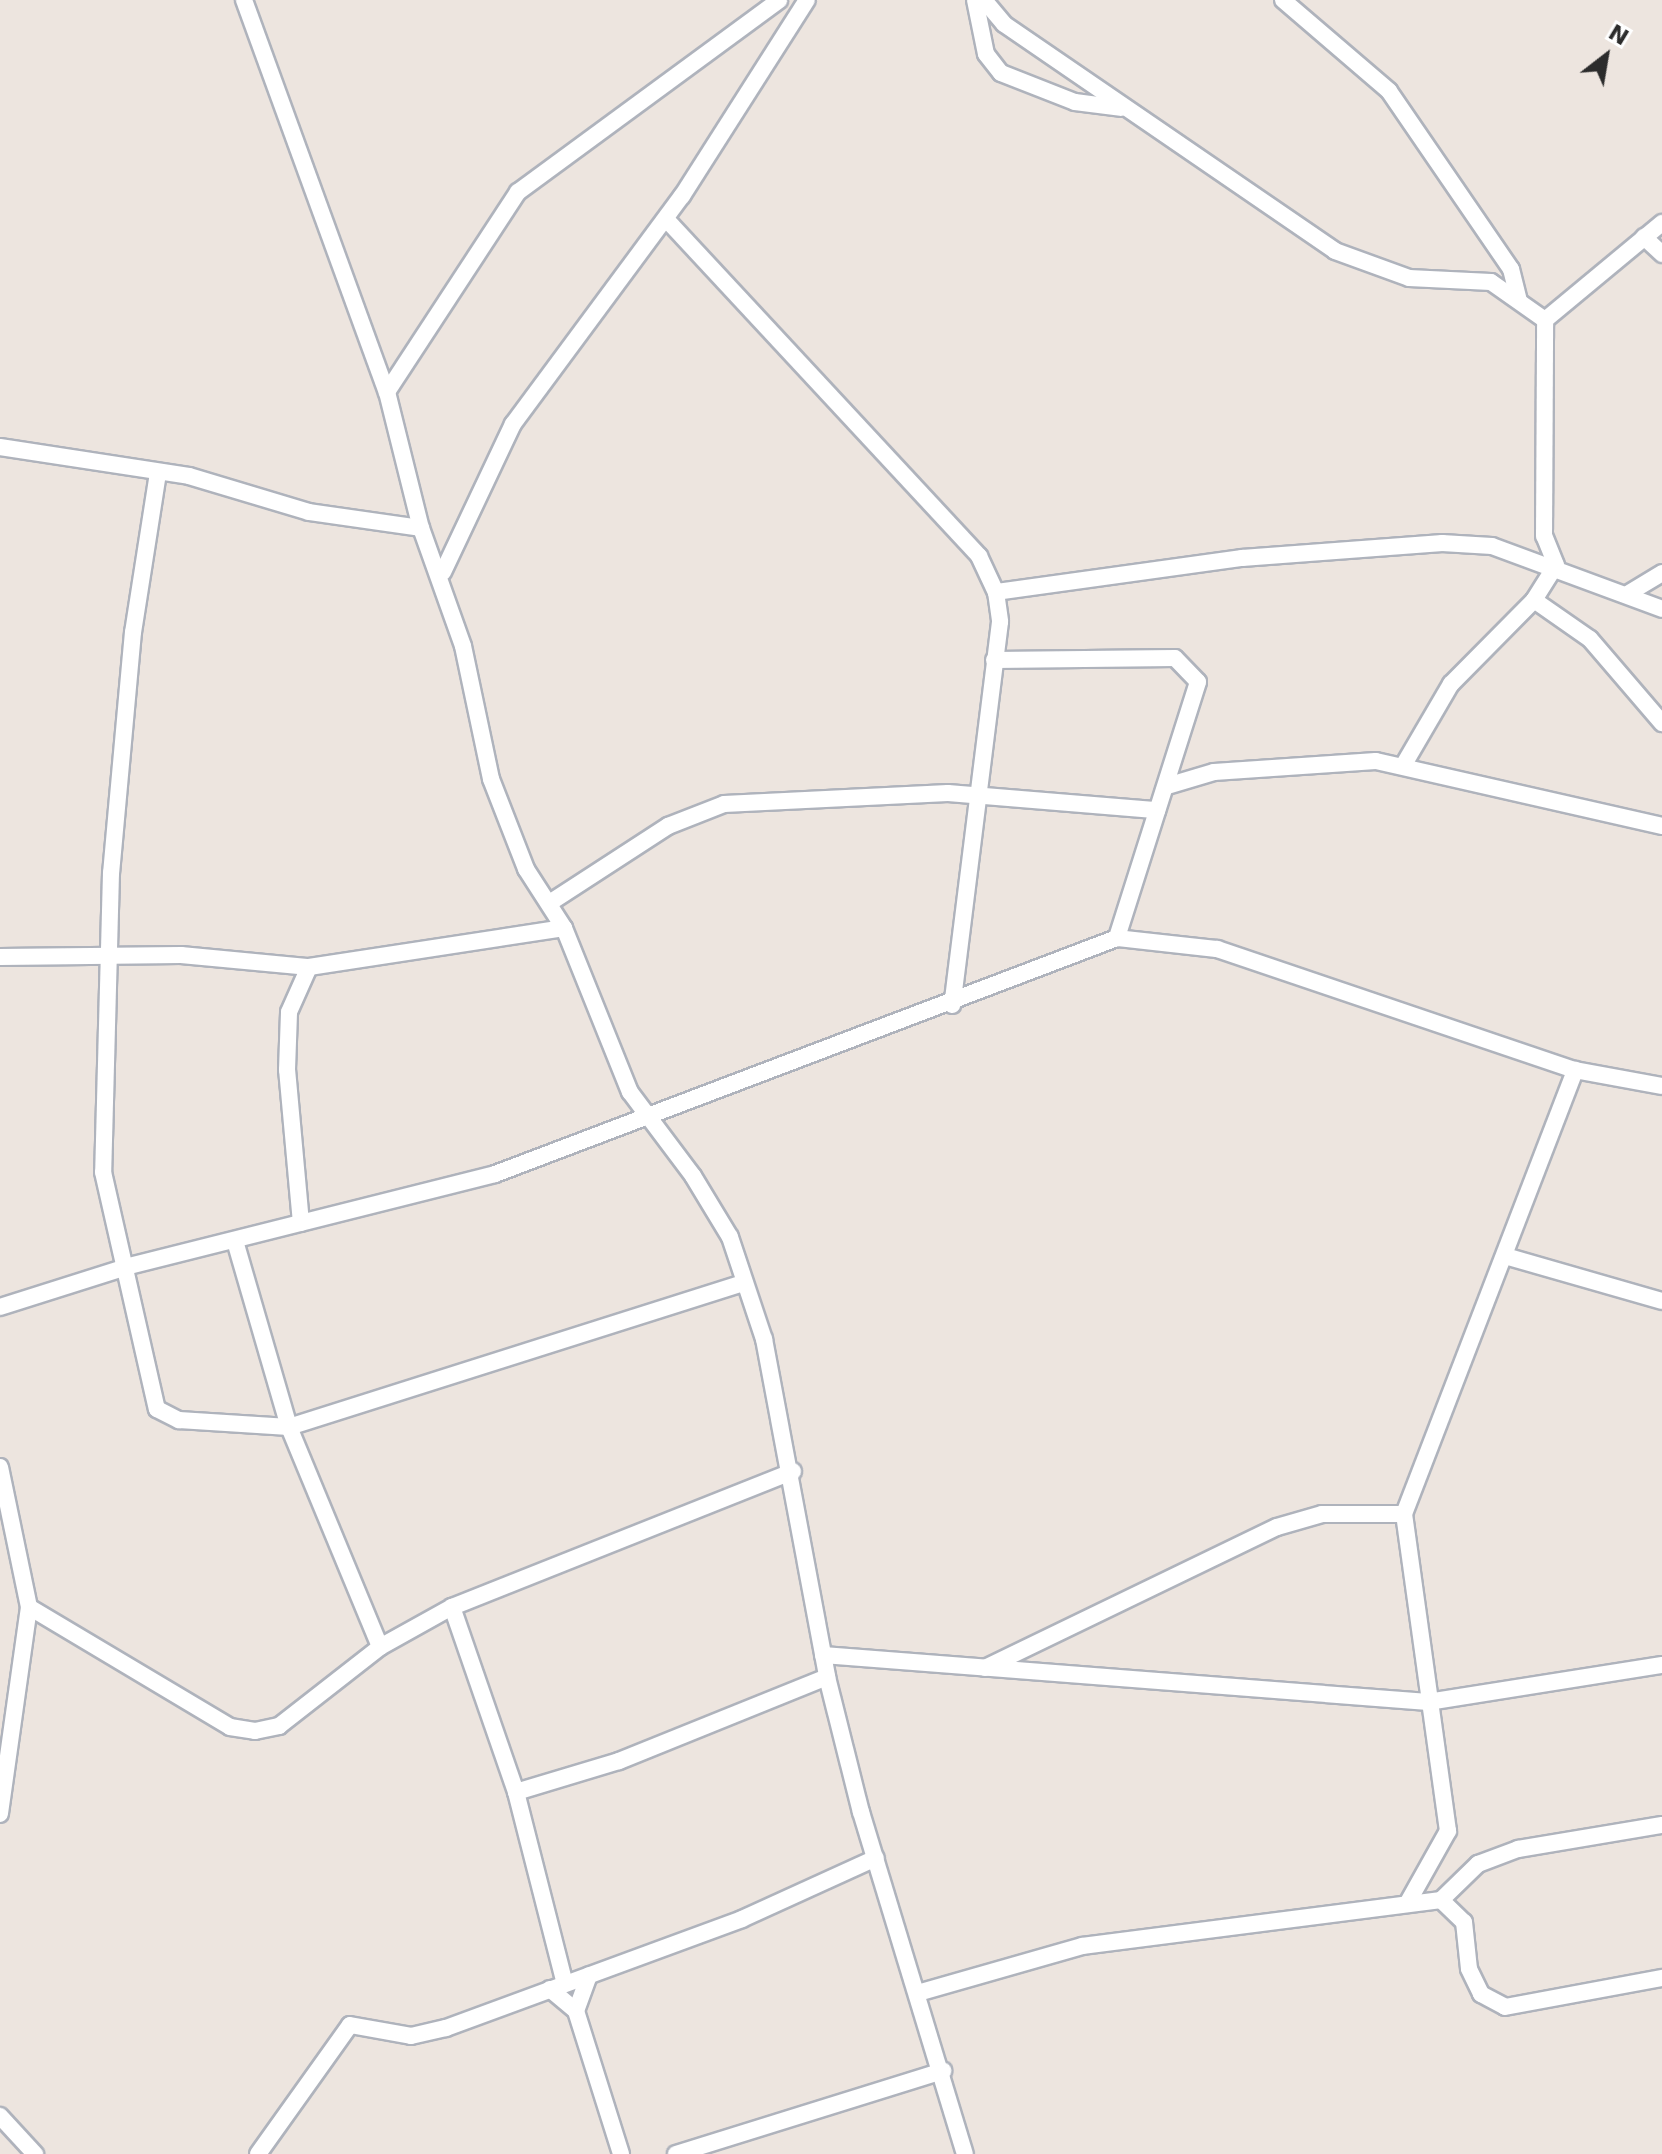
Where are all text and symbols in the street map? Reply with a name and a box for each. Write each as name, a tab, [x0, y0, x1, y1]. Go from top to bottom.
north arrow	[1566, 16, 1646, 96]
text: N	[1604, 20, 1633, 50]

